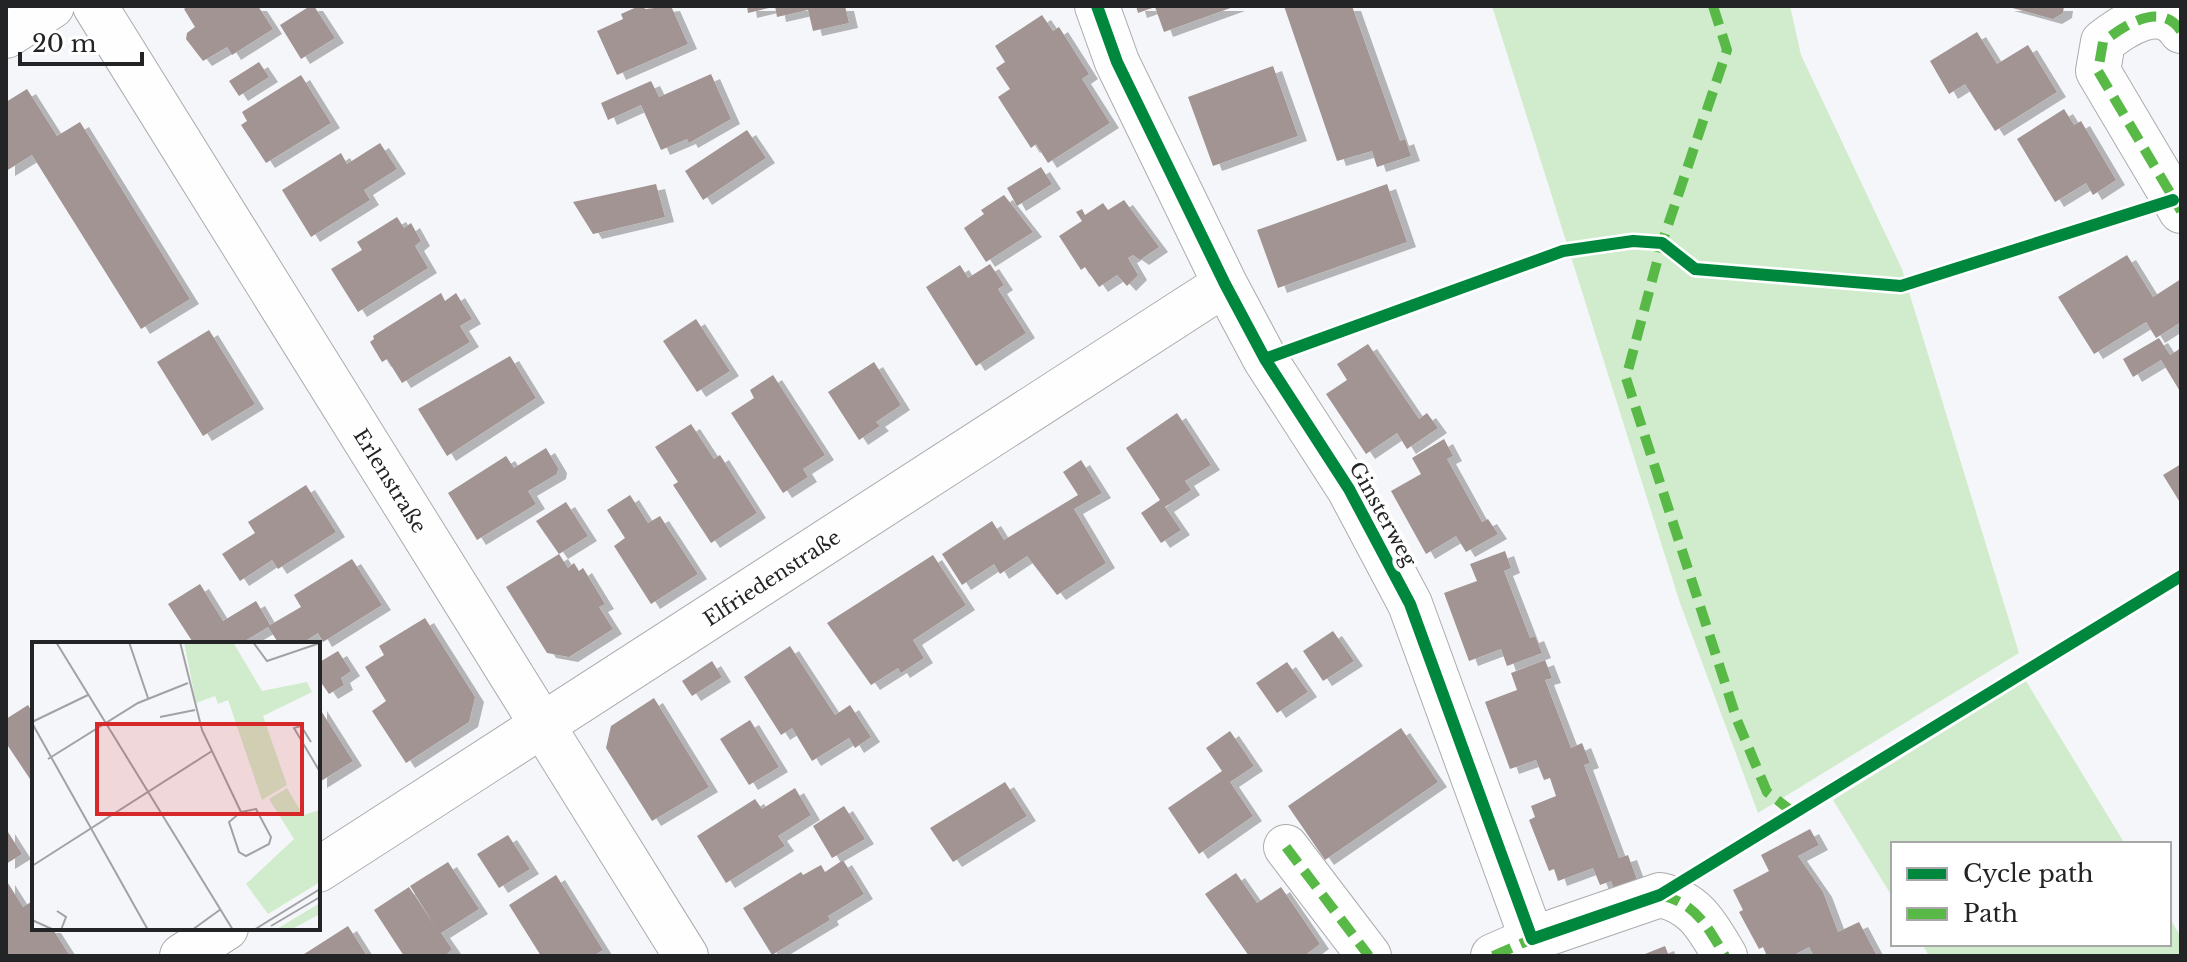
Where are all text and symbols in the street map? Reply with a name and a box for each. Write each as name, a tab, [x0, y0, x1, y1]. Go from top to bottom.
scale bar	[20, 16, 142, 66]
text: 20 m	[32, 29, 97, 58]
street label: Erlenstraße	[349, 425, 431, 537]
street label: Ginsterweg	[1344, 458, 1422, 571]
street label: Elfriedenstraße	[699, 525, 845, 631]
inset map	[32, 642, 320, 930]
legend	[1891, 842, 2171, 946]
text: Cycle path	[1963, 859, 2094, 888]
text: Path	[1963, 899, 2018, 928]

